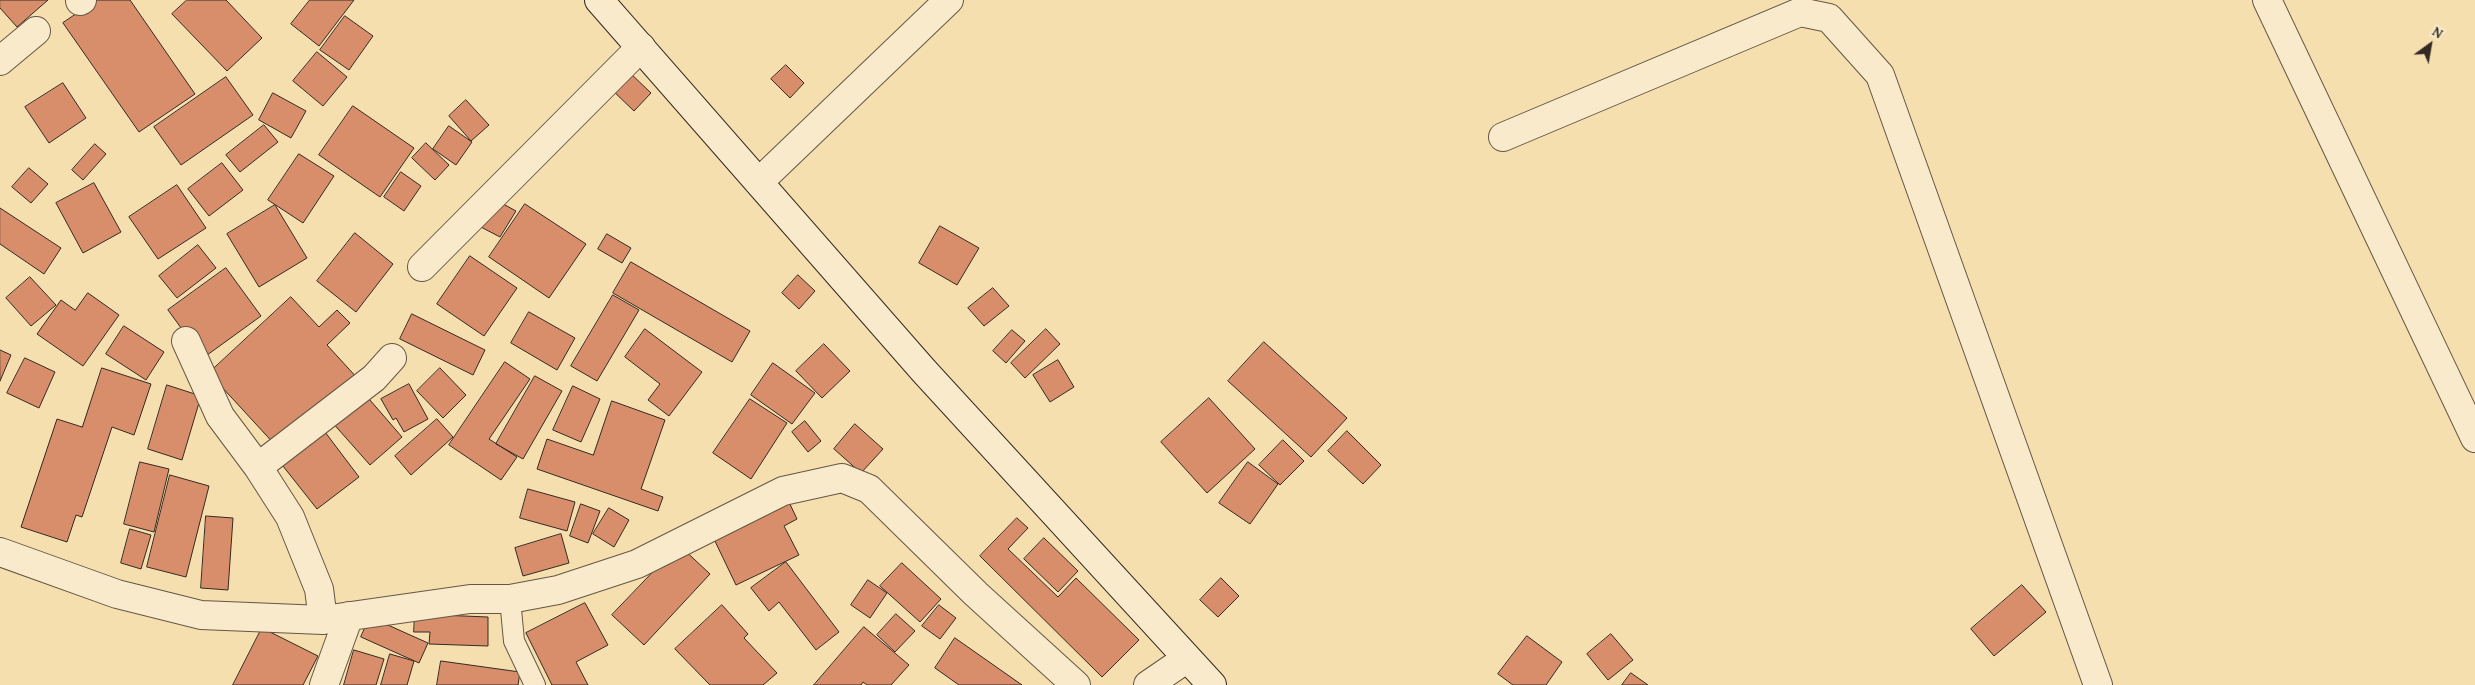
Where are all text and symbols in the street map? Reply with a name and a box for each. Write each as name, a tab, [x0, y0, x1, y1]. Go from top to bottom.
north arrow	[2405, 20, 2455, 70]
text: N	[2429, 21, 2447, 43]

